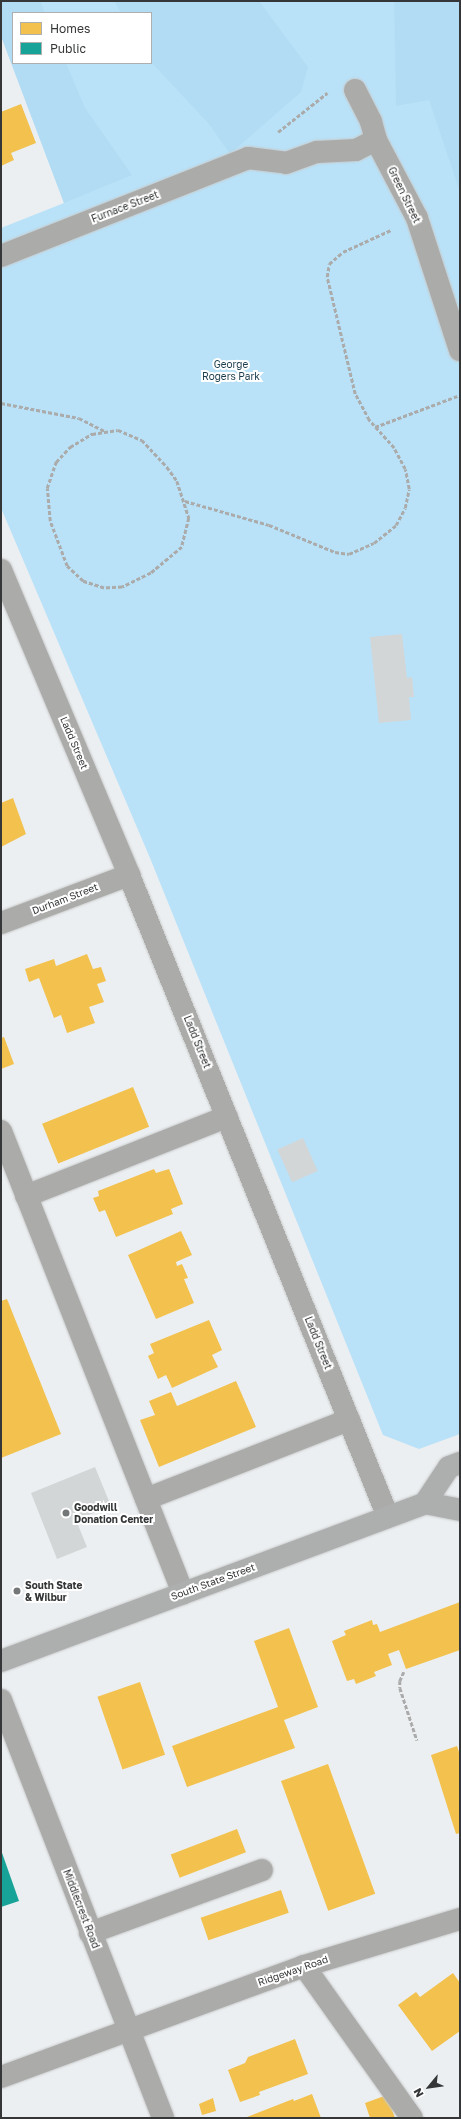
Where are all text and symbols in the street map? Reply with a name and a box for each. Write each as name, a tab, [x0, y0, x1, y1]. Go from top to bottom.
legend	[12, 12, 152, 64]
text: Homes	[50, 21, 90, 36]
text: Public	[50, 41, 86, 56]
street label: Green Street	[385, 165, 423, 225]
street label: Furnace Street	[90, 189, 160, 225]
park label: George Rogers Park	[202, 358, 260, 382]
street label: Ladd Street	[58, 715, 90, 771]
street label: Durham Street	[30, 881, 100, 917]
street label: Ladd Street	[181, 1014, 213, 1070]
street label: Ladd Street	[302, 1315, 334, 1371]
place label: Goodwill Donation Center	[74, 1501, 153, 1524]
marker: Goodwill Donation Center	[61, 1508, 71, 1518]
street label: South State Street	[169, 1561, 257, 1603]
place label: South State & Wilbur	[25, 1579, 82, 1602]
marker: South State & Wilbur	[12, 1586, 22, 1596]
street label: Middlecrest Road	[60, 1868, 102, 1950]
street label: Ridgeway Road	[256, 1953, 330, 1989]
north arrow	[409, 2067, 449, 2107]
text: N	[410, 2086, 426, 2100]

